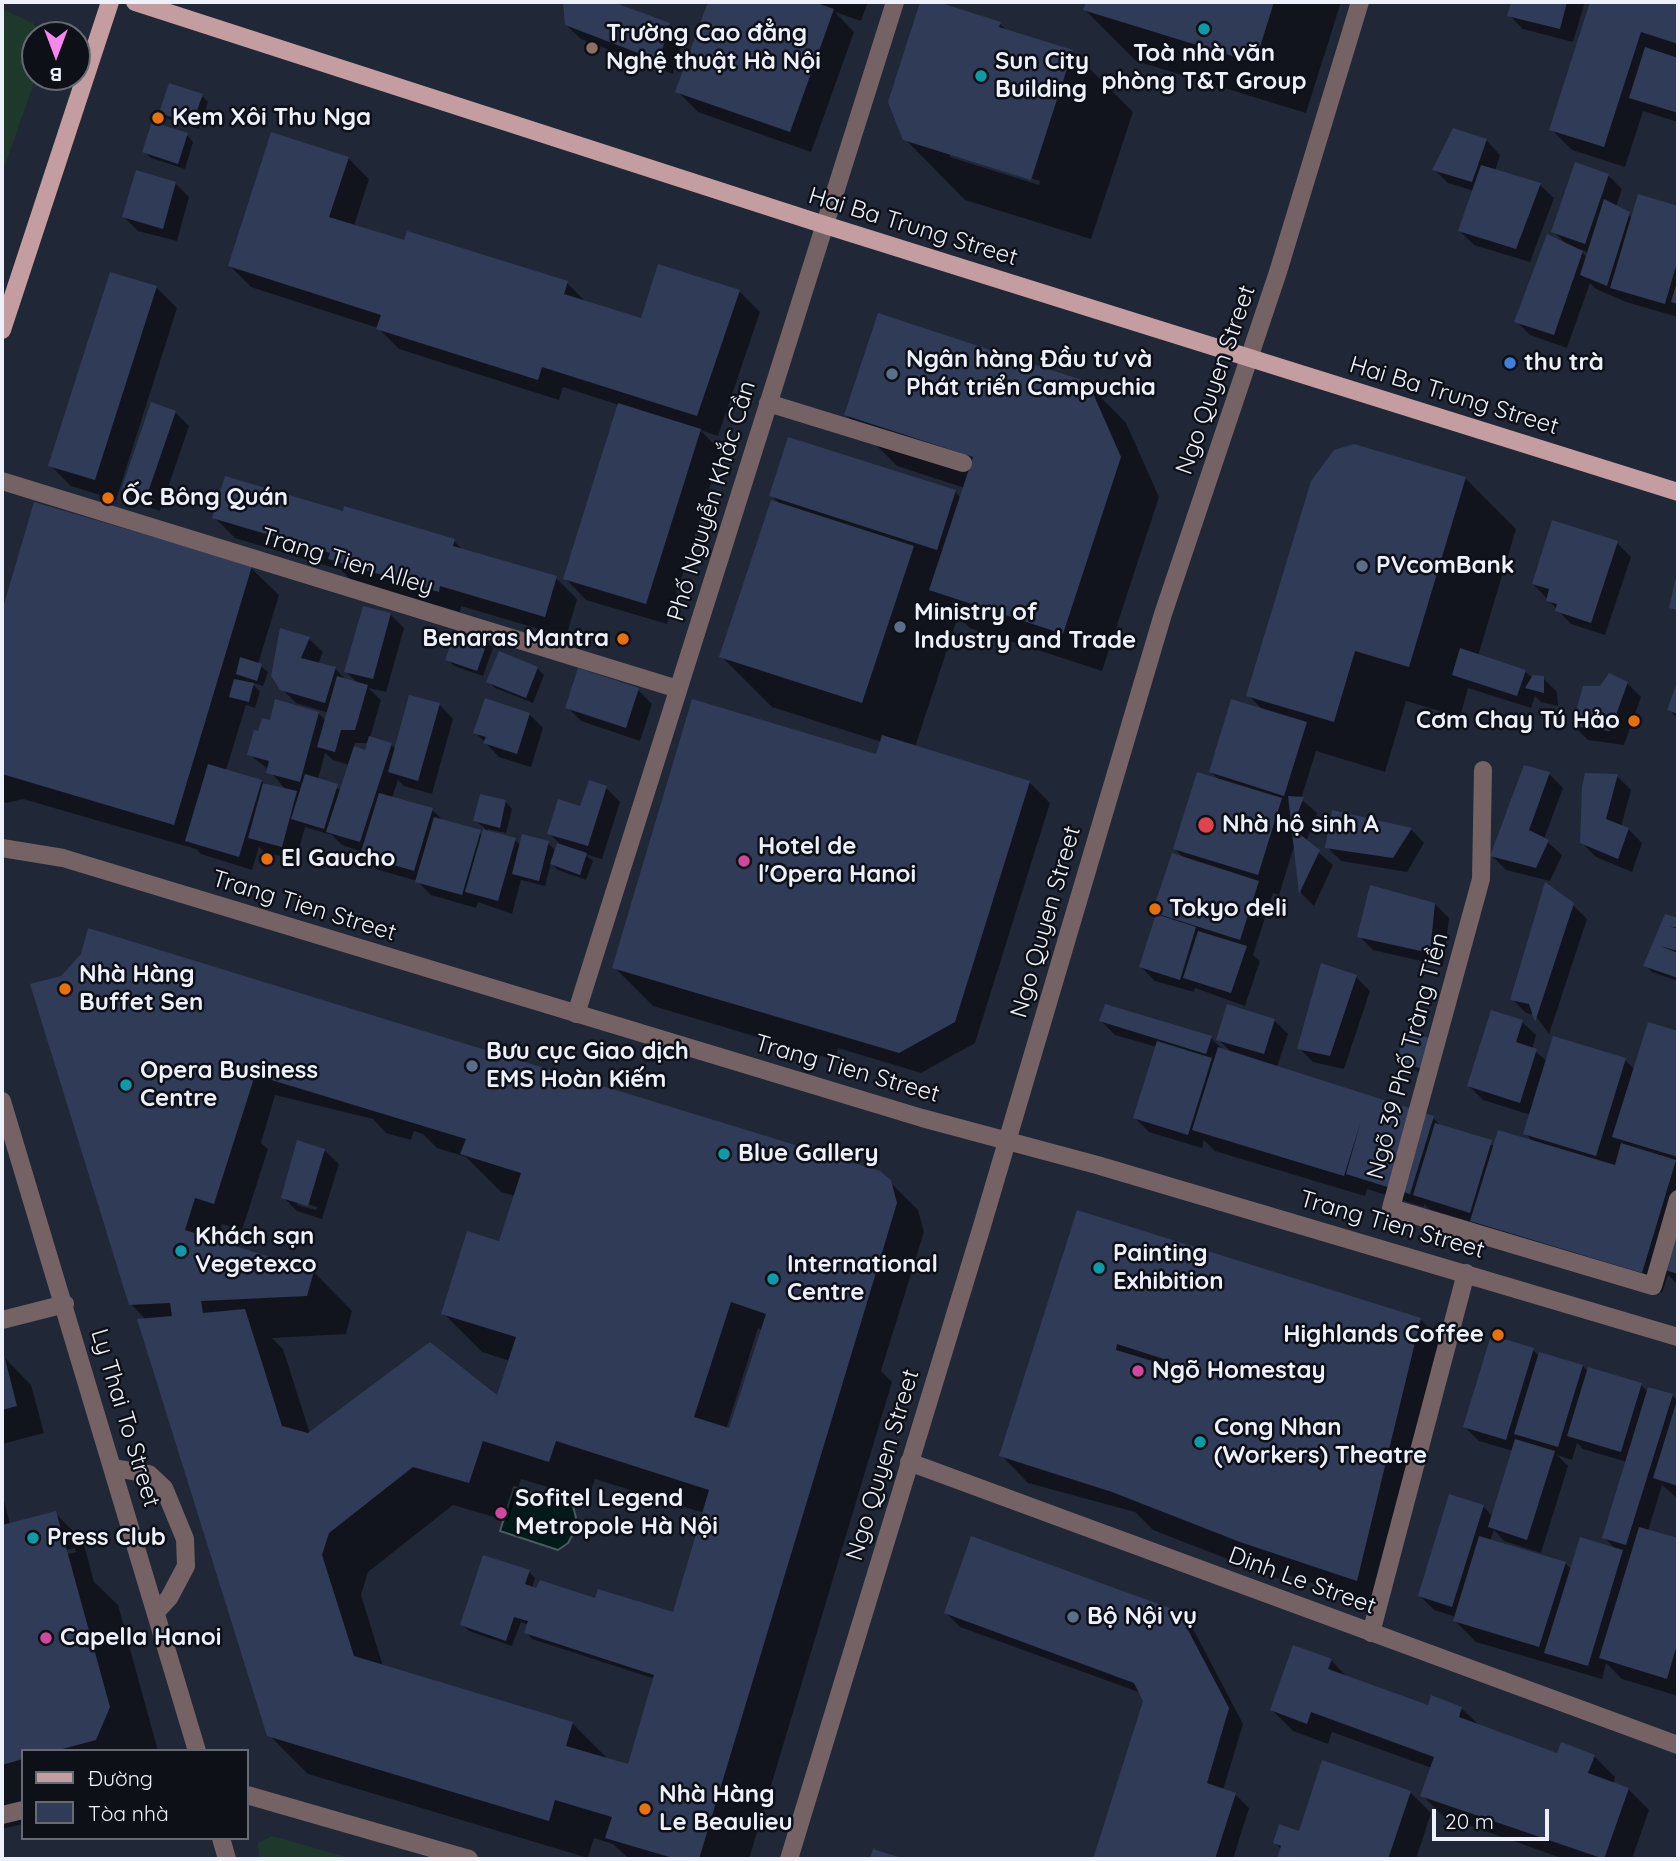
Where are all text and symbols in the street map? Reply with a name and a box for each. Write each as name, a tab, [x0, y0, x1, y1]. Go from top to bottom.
place label: Trường Cao đẳng Nghệ thuật Hà Nội	[606, 20, 821, 76]
north arrow	[21, 21, 91, 91]
marker: Toà nhà văn phòng T&T Group	[1196, 21, 1212, 37]
marker: Trường Cao đẳng Nghệ thuật Hà Nội	[584, 40, 600, 56]
place label: Toà nhà văn phòng T&T Group	[1102, 40, 1306, 96]
place label: Sun City Building	[995, 48, 1089, 104]
text: B	[50, 63, 62, 87]
marker: Sun City Building	[973, 68, 989, 84]
place label: Kem Xôi Thu Nga	[172, 104, 371, 132]
marker: Kem Xôi Thu Nga	[150, 110, 166, 126]
street label: Hai Ba Trung Street	[805, 181, 1021, 273]
street label: Ngo Quyen Street	[1170, 282, 1262, 478]
place label: Ngân hàng Đầu tư và Phát triển Campuchia	[906, 346, 1156, 402]
place label: thu trà	[1524, 349, 1604, 377]
street label: Hai Ba Trung Street	[1346, 350, 1562, 442]
marker: thu trà	[1502, 355, 1518, 371]
marker: Ngân hàng Đầu tư và Phát triển Campuchia	[884, 366, 900, 382]
street label: Phố Nguyễn Khắc Cần	[662, 377, 762, 625]
place label: Ốc Bông Quán	[122, 484, 288, 512]
marker: Ốc Bông Quán	[100, 490, 116, 506]
street label: Trang Tien Alley	[257, 522, 437, 602]
place label: PVcomBank	[1376, 552, 1515, 580]
marker: PVcomBank	[1354, 558, 1370, 574]
place label: Ministry of Industry and Trade	[914, 599, 1136, 655]
marker: Ministry of Industry and Trade	[892, 619, 908, 635]
place label: Benaras Mantra	[422, 625, 609, 653]
marker: Benaras Mantra	[615, 631, 631, 647]
place label: Cơm Chay Tú Hảo	[1416, 707, 1620, 735]
marker: Cơm Chay Tú Hảo	[1626, 713, 1642, 729]
place label: Nhà hộ sinh A	[1222, 811, 1379, 839]
marker: Nhà hộ sinh A	[1196, 815, 1216, 835]
street label: Ngo Quyen Street	[1005, 823, 1087, 1021]
place label: Hotel de l'Opera Hanoi	[758, 833, 916, 889]
place label: El Gaucho	[281, 845, 395, 873]
marker: El Gaucho	[259, 851, 275, 867]
marker: Hotel de l'Opera Hanoi	[736, 853, 752, 869]
street label: Trang Tien Street	[208, 864, 400, 948]
place label: Tokyo deli	[1169, 895, 1287, 923]
marker: Tokyo deli	[1147, 901, 1163, 917]
street label: Ngõ 39 Phố Tràng Tiền	[1361, 930, 1455, 1182]
place label: Nhà Hàng Buffet Sen	[79, 961, 203, 1017]
marker: Nhà Hàng Buffet Sen	[57, 981, 73, 997]
street label: Trang Tien Street	[751, 1029, 943, 1109]
place label: Bưu cục Giao dịch EMS Hoàn Kiếm	[486, 1038, 689, 1094]
place label: Opera Business Centre	[140, 1057, 318, 1113]
marker: Bưu cục Giao dịch EMS Hoàn Kiếm	[464, 1058, 480, 1074]
marker: Opera Business Centre	[118, 1077, 134, 1093]
place label: Blue Gallery	[738, 1140, 878, 1168]
marker: Blue Gallery	[716, 1146, 732, 1162]
street label: Trang Tien Street	[1296, 1185, 1488, 1265]
place label: Khách sạn Vegetexco	[195, 1223, 317, 1279]
place label: Painting Exhibition	[1113, 1240, 1224, 1296]
marker: Khách sạn Vegetexco	[173, 1243, 189, 1259]
place label: International Centre	[787, 1251, 938, 1307]
marker: Painting Exhibition	[1091, 1260, 1107, 1276]
marker: International Centre	[765, 1271, 781, 1287]
place label: Highlands Coffee	[1283, 1321, 1484, 1349]
street label: Ly Thai To Street	[84, 1325, 166, 1511]
marker: Highlands Coffee	[1490, 1327, 1506, 1343]
place label: Ngõ Homestay	[1152, 1357, 1326, 1385]
marker: Ngõ Homestay	[1130, 1363, 1146, 1379]
street label: Ngo Quyen Street	[840, 1366, 926, 1564]
place label: Cong Nhan (Workers) Theatre	[1214, 1414, 1427, 1470]
marker: Cong Nhan (Workers) Theatre	[1192, 1434, 1208, 1450]
place label: Sofitel Legend Metropole Hà Nội	[515, 1485, 718, 1541]
marker: Sofitel Legend Metropole Hà Nội	[493, 1505, 509, 1521]
place label: Press Club	[47, 1524, 166, 1552]
marker: Press Club	[25, 1530, 41, 1546]
street label: Dinh Le Street	[1224, 1541, 1380, 1621]
place label: Bộ Nội vụ	[1087, 1603, 1197, 1631]
marker: Bộ Nội vụ	[1065, 1609, 1081, 1625]
place label: Capella Hanoi	[60, 1624, 221, 1652]
marker: Capella Hanoi	[38, 1630, 54, 1646]
legend	[21, 1749, 248, 1840]
text: Đường	[88, 1765, 153, 1791]
place label: Nhà Hàng Le Beaulieu	[659, 1781, 793, 1837]
scale bar	[1435, 1794, 1552, 1838]
text: Tòa nhà	[88, 1800, 169, 1826]
marker: Nhà Hàng Le Beaulieu	[637, 1801, 653, 1817]
text: 20 m	[1445, 1808, 1494, 1834]

